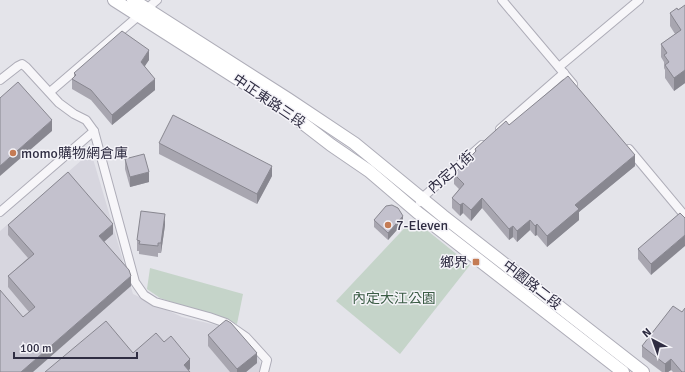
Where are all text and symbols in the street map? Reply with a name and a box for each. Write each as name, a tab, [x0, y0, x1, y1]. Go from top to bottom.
street label: 中正東路三段	[229, 70, 309, 132]
place label: momo購物網倉庫	[21, 145, 128, 162]
street label: 內定九街	[424, 147, 478, 197]
marker: momo購物網倉庫	[8, 148, 18, 158]
place label: 7-Eleven	[396, 217, 448, 234]
marker: 7-Eleven	[383, 220, 393, 230]
place label: 鄉界	[440, 254, 468, 271]
marker: 鄉界	[471, 257, 481, 267]
street label: 中園路二段	[499, 257, 565, 313]
park label: 內定大江公園	[352, 290, 436, 307]
north arrow	[633, 320, 673, 360]
text: N	[640, 325, 654, 340]
scale bar	[14, 334, 137, 360]
text: 100 m	[20, 341, 52, 356]

